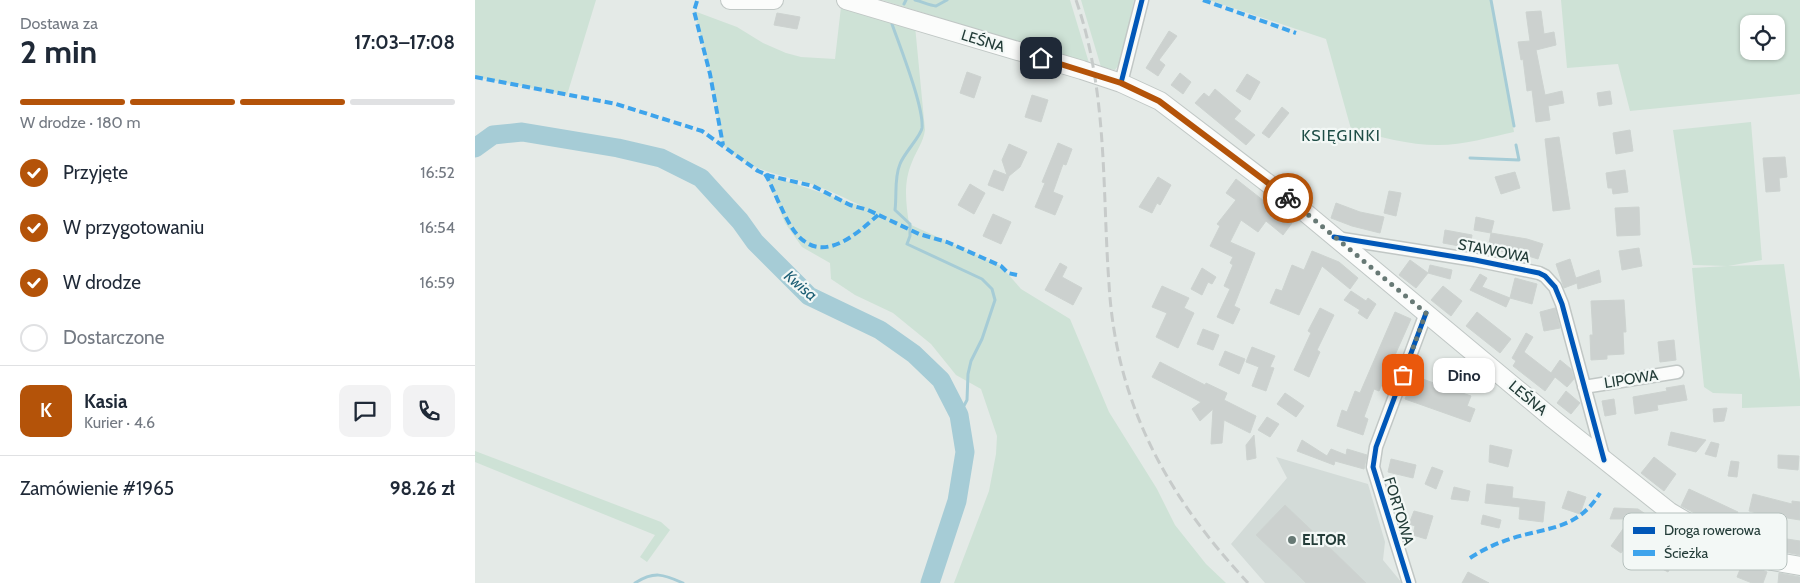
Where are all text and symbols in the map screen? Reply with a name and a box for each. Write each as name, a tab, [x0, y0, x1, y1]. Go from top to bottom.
text: Dostawa za	[20, 14, 98, 33]
map controls	[1740, 15, 1785, 60]
button: locate	[1740, 15, 1785, 60]
street label: LEŚNA	[959, 25, 1008, 56]
text: 17:03–17:08	[354, 31, 455, 54]
text: 2 min	[20, 32, 97, 71]
pin	[1020, 37, 1062, 79]
icon: home	[1027, 44, 1055, 72]
text: W drodze · 180 m	[20, 113, 140, 132]
district label: KSIĘGINKI	[1301, 126, 1381, 145]
icon: check	[20, 159, 48, 187]
text: Przyjęte	[63, 161, 128, 184]
text: 16:52	[420, 163, 455, 182]
courier	[1263, 173, 1313, 223]
icon: bike	[1274, 184, 1302, 212]
icon: check	[20, 214, 48, 242]
text: W przygotowaniu	[63, 216, 204, 239]
text: 16:54	[419, 218, 455, 237]
street label: STAWOWA	[1456, 235, 1532, 267]
water label: Kwisa	[780, 266, 821, 305]
icon: check	[20, 269, 48, 297]
text: W drodze	[63, 271, 141, 294]
text: 16:59	[420, 273, 455, 292]
text: Dostarczone	[63, 326, 164, 349]
pin	[1382, 354, 1424, 396]
callout: Dino	[1433, 358, 1495, 392]
icon: bag	[1389, 361, 1417, 389]
text: Dino	[1447, 366, 1481, 385]
street label: LIPOWA	[1603, 366, 1660, 392]
street label: LEŚNA	[1505, 376, 1552, 420]
button: chat	[339, 385, 391, 437]
button: phone	[403, 385, 455, 437]
text: Kasia	[84, 390, 127, 413]
text: K	[40, 399, 52, 422]
text: Kurier · 4.6	[84, 413, 155, 432]
street label: FORTOWA	[1380, 475, 1418, 548]
text: Zamówienie #1965	[20, 477, 174, 500]
text: 98.26 zł	[390, 477, 455, 500]
legend	[1623, 513, 1787, 570]
text: Droga rowerowa	[1664, 521, 1761, 539]
place label: ELTOR	[1302, 531, 1347, 549]
marker: ELTOR	[1286, 534, 1298, 546]
text: Ścieżka	[1664, 544, 1708, 562]

